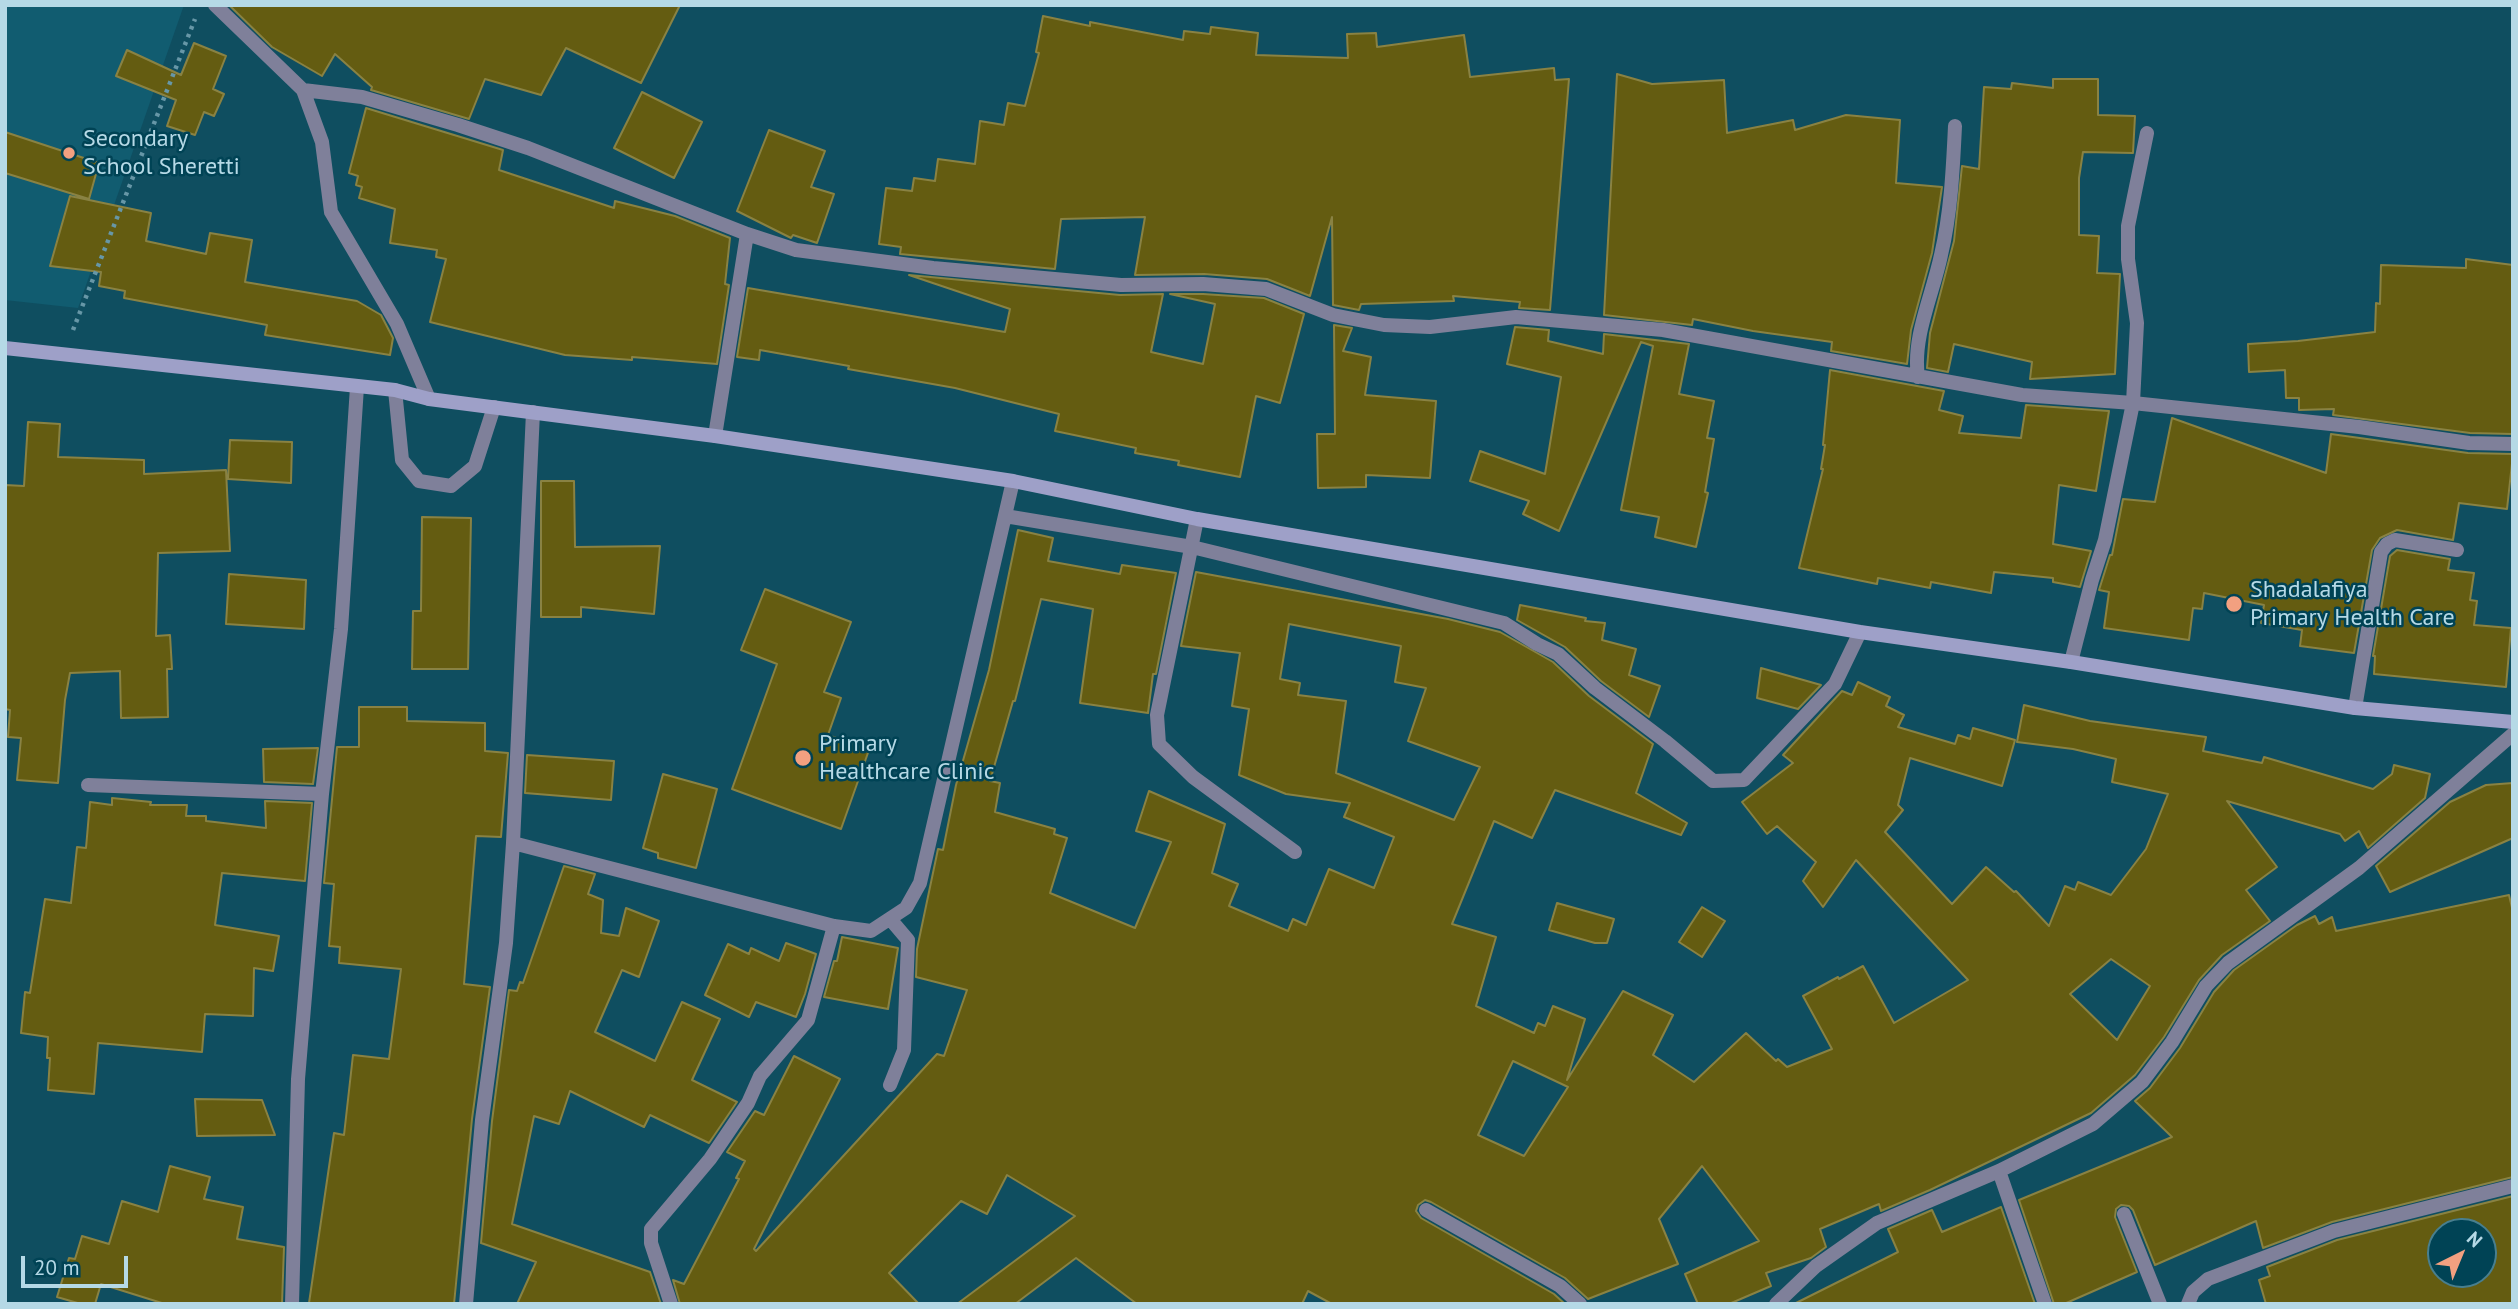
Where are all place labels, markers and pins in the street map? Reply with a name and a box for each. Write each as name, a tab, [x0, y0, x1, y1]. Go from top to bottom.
place label: Secondary School Sheretti	[83, 125, 240, 181]
marker: Secondary School Sheretti	[61, 145, 77, 161]
place label: Shadalafiya Primary Health Care	[2250, 576, 2455, 632]
marker: Shadalafiya Primary Health Care	[2224, 594, 2244, 614]
place label: Primary Healthcare Clinic	[819, 730, 995, 786]
marker: Primary Healthcare Clinic	[793, 748, 813, 768]

